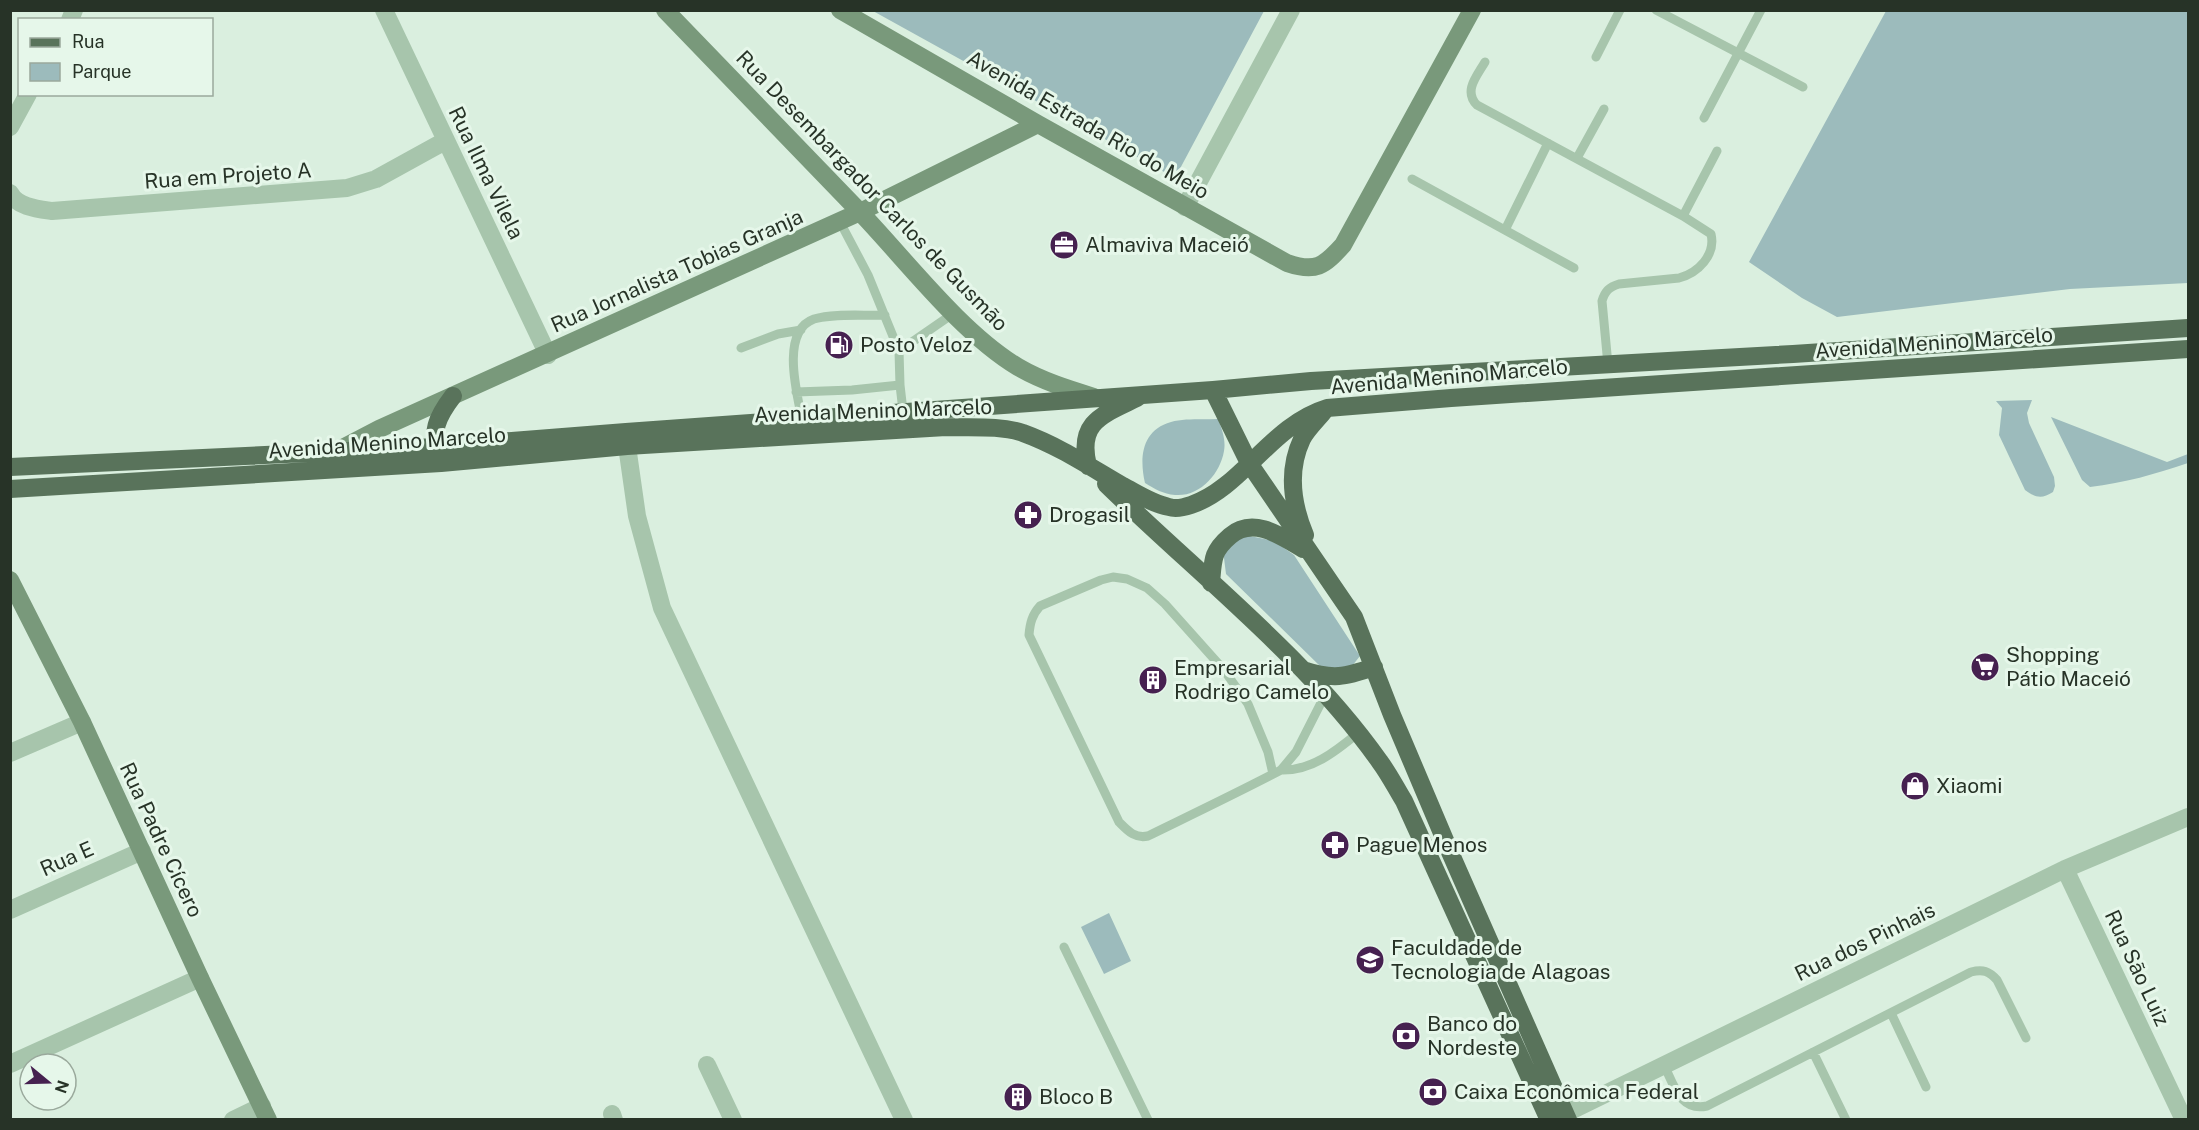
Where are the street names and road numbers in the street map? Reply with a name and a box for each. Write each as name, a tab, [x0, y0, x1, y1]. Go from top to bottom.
street label: Rua Desembargador Carlos de Gusmão	[731, 45, 1013, 336]
street label: Avenida Estrada Rio do Meio	[963, 45, 1214, 204]
street label: Rua Ilma Vilela	[444, 102, 529, 243]
street label: Rua em Projeto A	[143, 157, 313, 194]
street label: Rua Jornalista Tobias Granja	[547, 204, 807, 338]
street label: Avenida Menino Marcelo	[1814, 322, 2054, 363]
street label: Avenida Menino Marcelo	[1329, 354, 1569, 399]
street label: Avenida Menino Marcelo	[753, 394, 993, 427]
street label: Avenida Menino Marcelo	[267, 422, 507, 463]
street label: Rua Padre Cícero	[115, 758, 208, 921]
street label: Rua E	[36, 836, 97, 881]
street label: Rua dos Pinhais	[1791, 897, 1939, 986]
street label: Rua São Luiz	[2100, 906, 2175, 1030]

